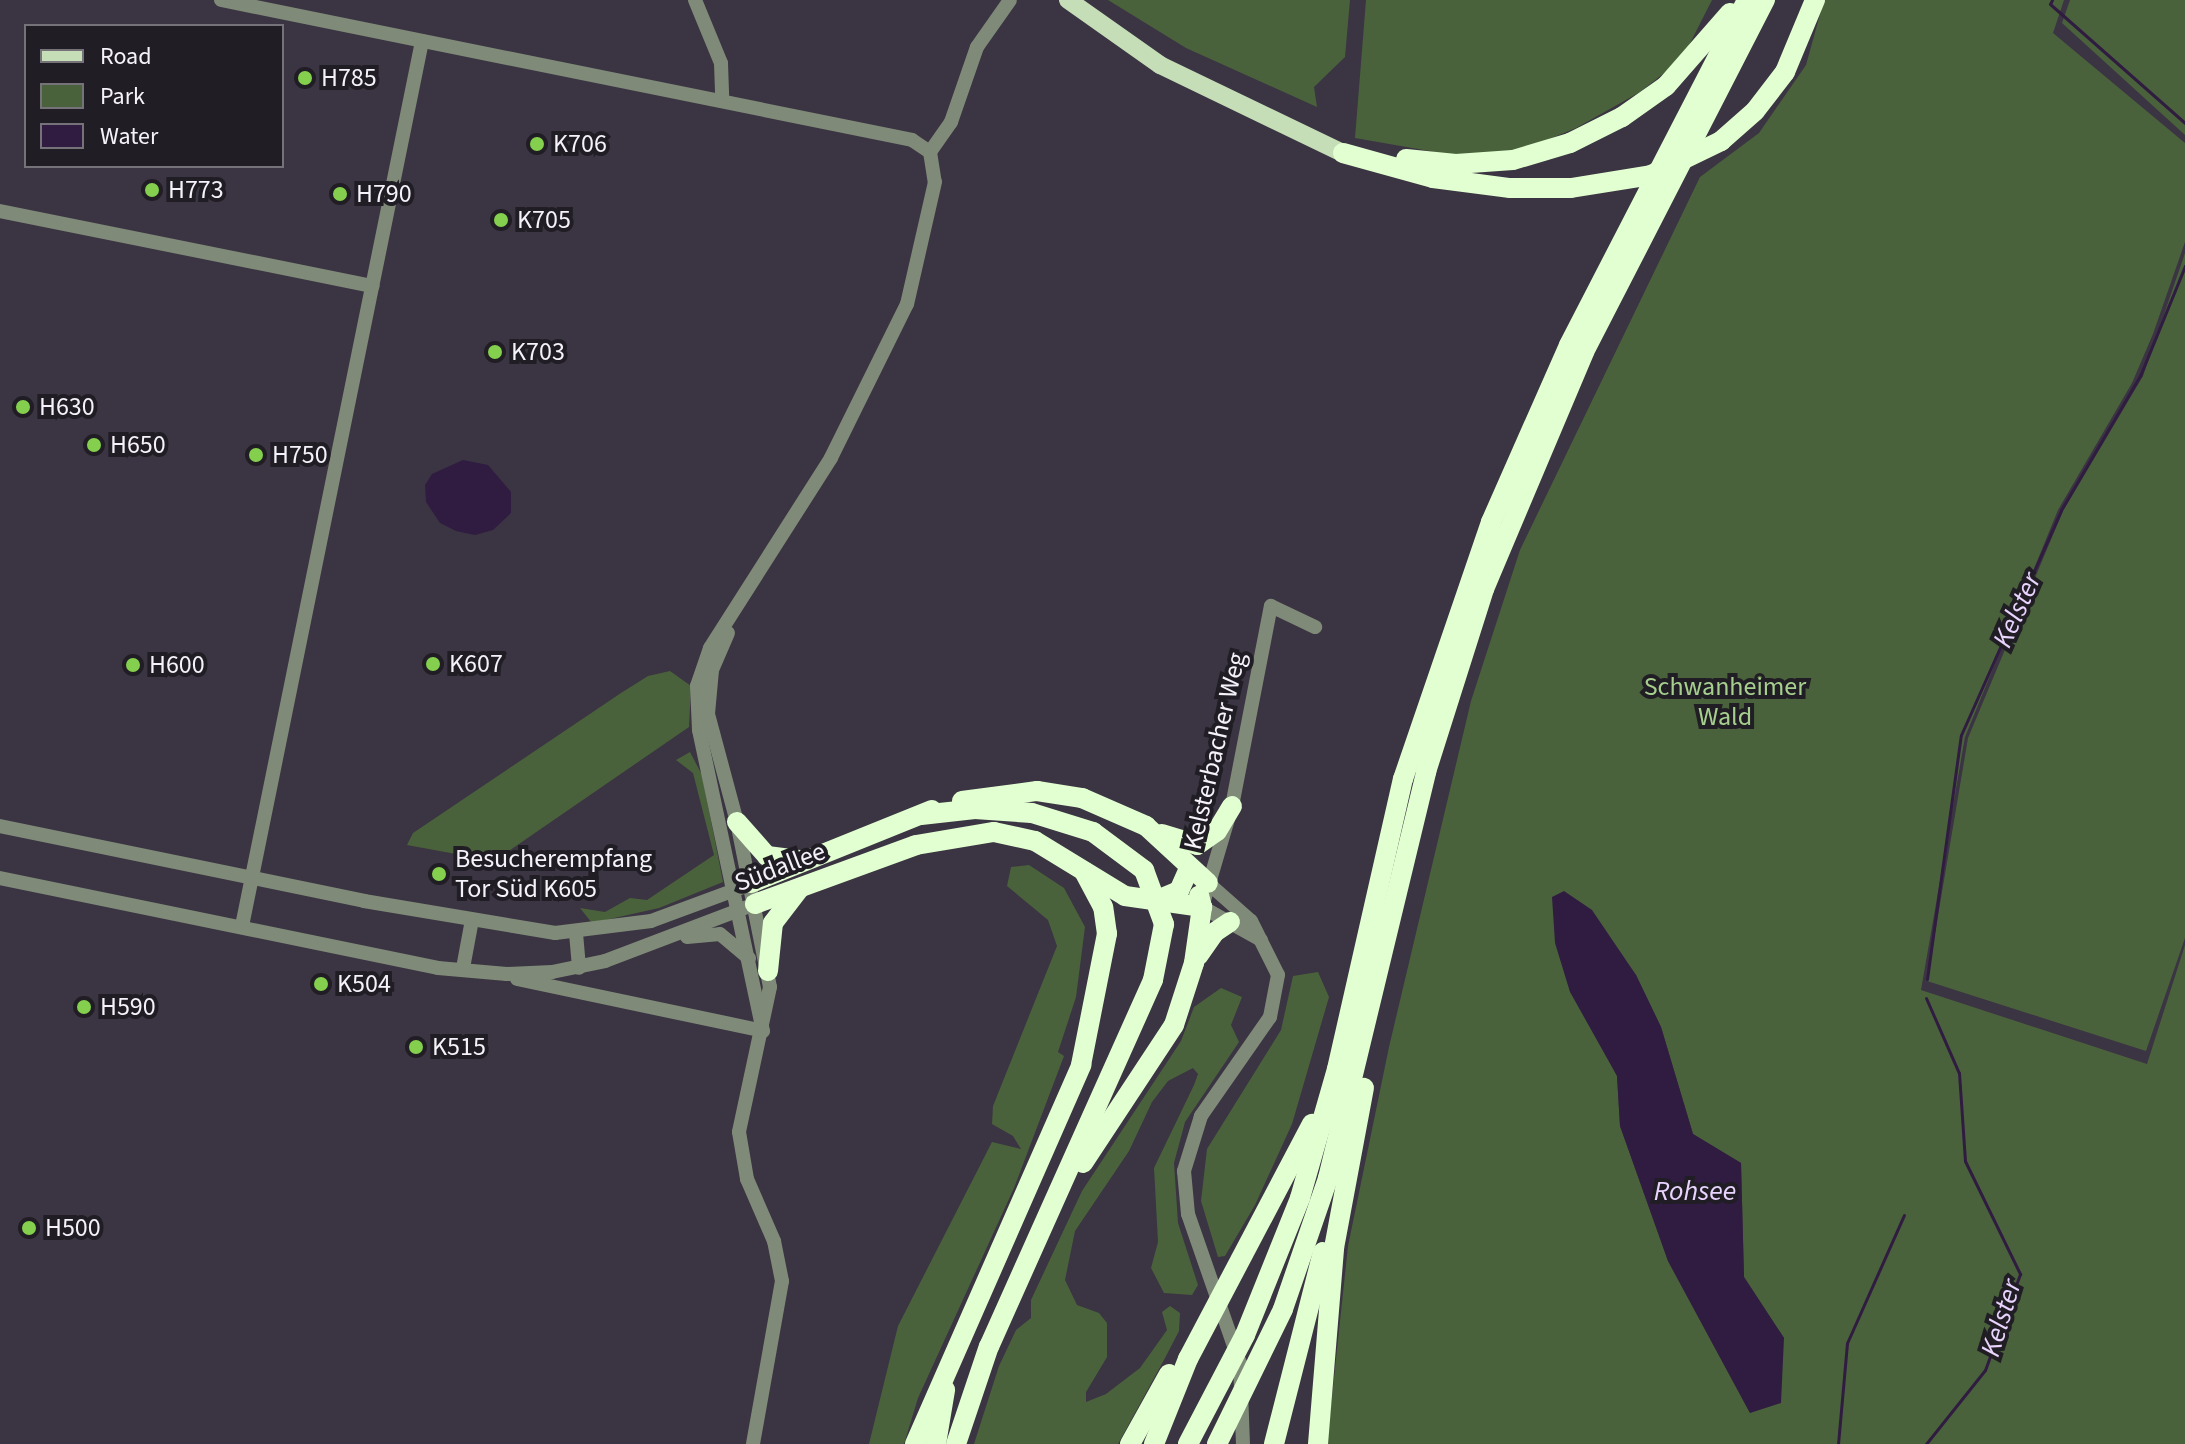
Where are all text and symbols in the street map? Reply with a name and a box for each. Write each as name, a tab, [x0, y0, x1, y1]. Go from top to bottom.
legend	[24, 24, 284, 168]
text: Road	[100, 39, 152, 74]
place label: H785	[321, 62, 377, 94]
marker: H785	[296, 69, 314, 87]
text: Park	[100, 79, 145, 114]
text: Water	[100, 119, 158, 154]
place label: K706	[553, 128, 607, 160]
marker: K706	[528, 135, 546, 153]
place label: H773	[168, 174, 224, 206]
place label: H790	[356, 178, 412, 210]
marker: H773	[143, 181, 161, 199]
marker: H790	[331, 185, 349, 203]
place label: K705	[517, 204, 571, 236]
marker: K705	[492, 211, 510, 229]
place label: K703	[511, 336, 565, 368]
marker: K703	[486, 343, 504, 361]
place label: H630	[39, 391, 95, 423]
marker: H630	[14, 398, 32, 416]
place label: H650	[110, 429, 166, 461]
marker: H650	[85, 436, 103, 454]
place label: H750	[272, 439, 328, 471]
marker: H750	[247, 446, 265, 464]
water label: Kelster	[1986, 567, 2048, 653]
place label: K607	[449, 648, 503, 680]
place label: H600	[149, 649, 205, 681]
street label: Kelsterbacher Weg	[1177, 649, 1253, 853]
marker: K607	[424, 655, 442, 673]
marker: H600	[124, 656, 142, 674]
park label: Schwanheimer Wald	[1644, 671, 1806, 732]
street label: Südallee	[730, 835, 830, 899]
place label: Besucherempfang Tor Süd K605	[455, 843, 652, 904]
marker: Besucherempfang Tor Süd K605	[430, 865, 448, 883]
place label: K504	[337, 968, 391, 1000]
marker: K504	[312, 975, 330, 993]
place label: H590	[100, 991, 156, 1023]
marker: H590	[75, 998, 93, 1016]
place label: K515	[432, 1031, 486, 1063]
marker: K515	[407, 1038, 425, 1056]
water label: Rohsee	[1654, 1174, 1736, 1208]
place label: H500	[45, 1212, 101, 1244]
marker: H500	[20, 1219, 38, 1237]
water label: Kelster	[1973, 1275, 2029, 1361]

